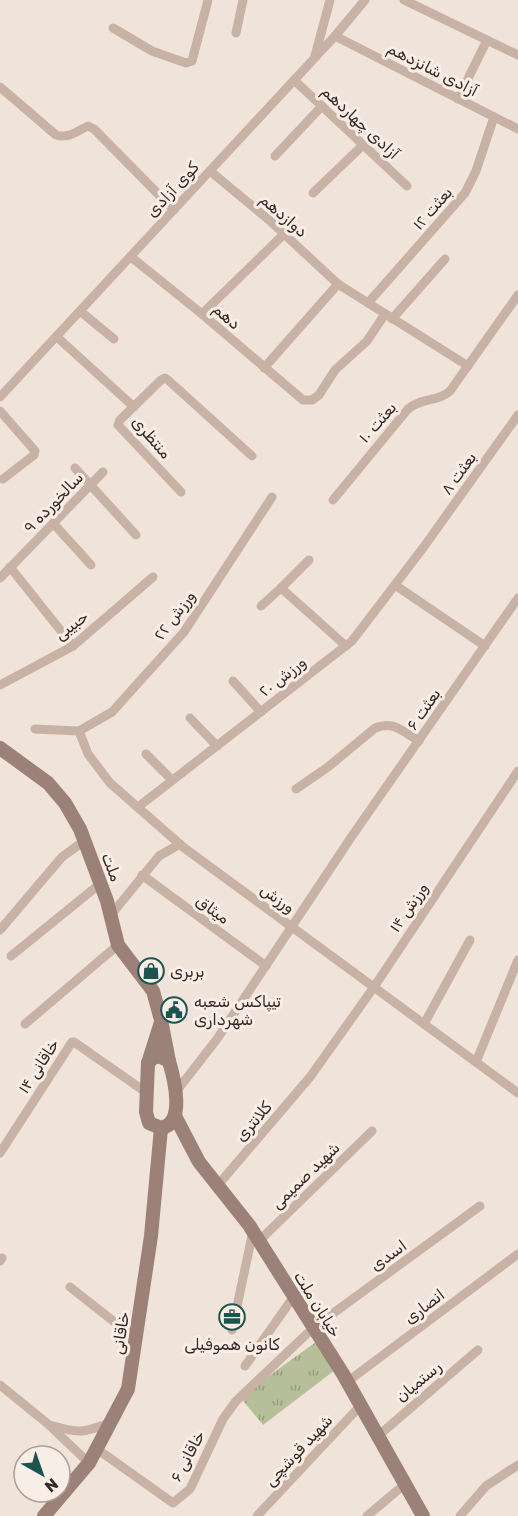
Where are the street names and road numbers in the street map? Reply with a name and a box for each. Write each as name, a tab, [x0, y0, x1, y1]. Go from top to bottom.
street label: آزادی شانزدهم	[384, 38, 482, 101]
street label: آزادی چهاردهم	[317, 82, 404, 164]
street label: کوی آزادی	[142, 157, 204, 222]
street label: بعثت ۱۲	[409, 183, 456, 234]
street label: دوازدهم	[255, 190, 311, 242]
street label: دهم	[208, 299, 244, 334]
street label: بعثت ۱۰	[354, 398, 400, 447]
street label: منتظری	[127, 412, 175, 463]
street label: بعثت ٨	[437, 448, 480, 498]
street label: سالخورده ۹	[20, 468, 88, 538]
street label: ورزش ۲۲	[150, 587, 200, 645]
street label: حبیبی	[51, 607, 92, 644]
street label: ورزش ۲۰	[255, 652, 310, 701]
street label: بعثت ۶	[402, 685, 445, 734]
street label: ملت	[97, 850, 126, 884]
street label: ورزش ۱۴	[385, 879, 433, 936]
street label: ورزش	[256, 880, 299, 918]
street label: میثاق	[192, 891, 233, 928]
street label: خاقانی ۱۴	[14, 1036, 63, 1097]
street label: کلانتری	[231, 1097, 277, 1146]
street label: شهید صمیمی	[267, 1138, 344, 1213]
street label: اسدی	[366, 1236, 410, 1275]
street label: خیابان ملت	[290, 1268, 345, 1341]
street label: انصاری	[400, 1285, 449, 1329]
street label: خاقانی	[108, 1310, 133, 1356]
street label: رستمیان	[392, 1357, 446, 1407]
street label: شهید قوشچی	[260, 1411, 337, 1491]
street label: خاقانی ۶	[166, 1427, 209, 1485]

